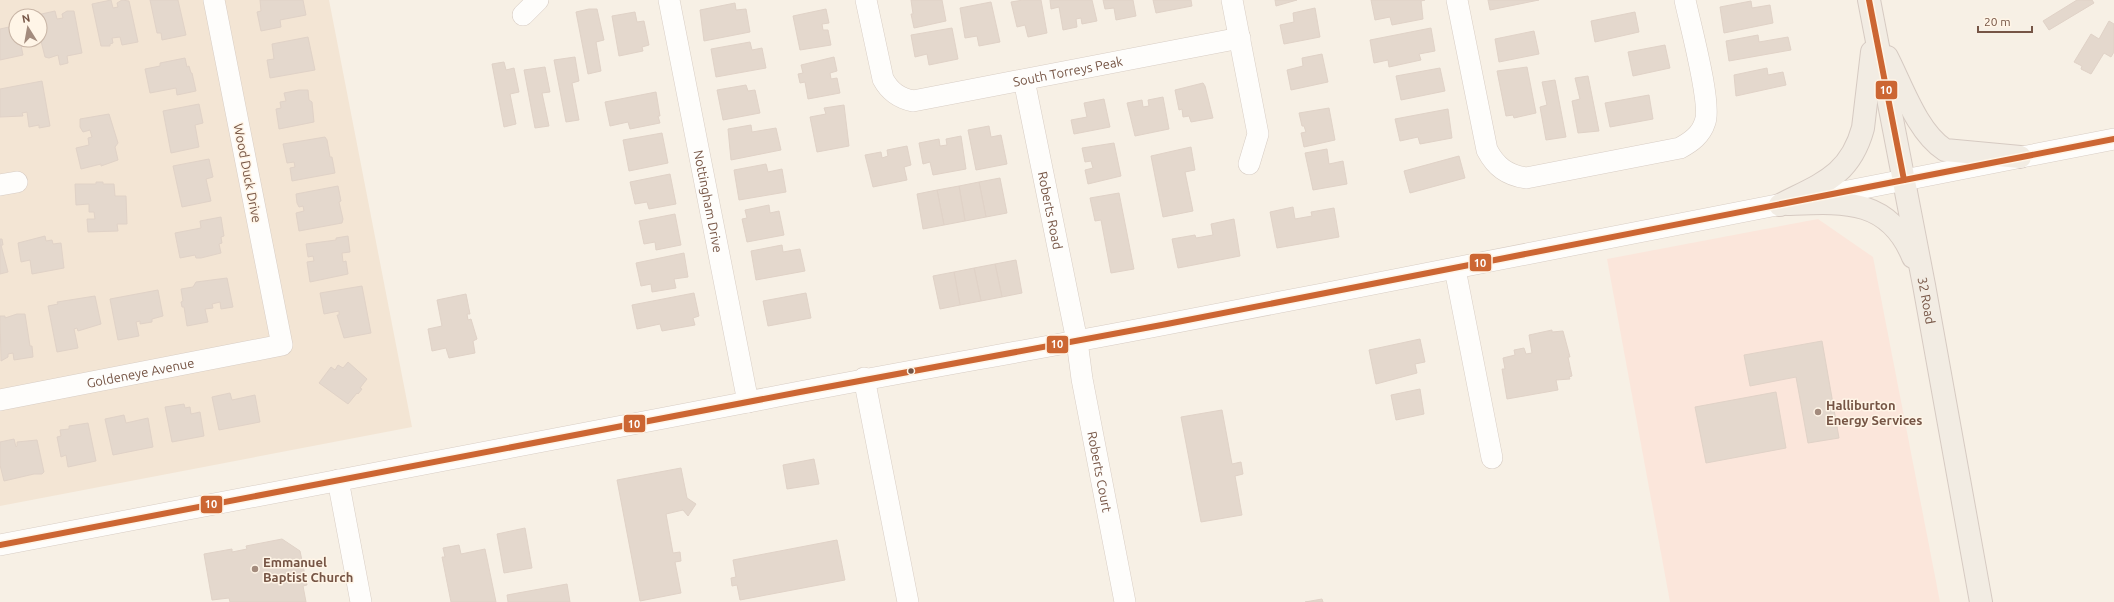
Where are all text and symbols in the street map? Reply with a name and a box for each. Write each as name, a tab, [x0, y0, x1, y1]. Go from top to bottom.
north arrow	[8, 8, 48, 48]
scale bar	[1978, 8, 2032, 34]
text: N	[21, 12, 31, 25]
text: 20 m	[1984, 15, 2011, 28]
street label: South Torreys Peak	[1012, 54, 1124, 89]
line badge: 10	[1875, 80, 1898, 100]
text: 10	[1880, 84, 1892, 96]
street label: Wood Duck Drive	[232, 122, 264, 224]
street label: Nottingham Drive	[692, 149, 725, 254]
street label: Roberts Road	[1036, 170, 1065, 251]
line badge: 10	[1469, 253, 1492, 272]
text: 10	[1474, 257, 1486, 269]
street label: 32 Road	[1916, 276, 1938, 325]
line badge: 10	[1046, 335, 1069, 354]
text: 10	[1051, 338, 1063, 350]
street label: Goldeneye Avenue	[85, 355, 195, 390]
unlabelled marker	[906, 366, 916, 376]
place label: Halliburton Energy Services	[1826, 398, 1922, 427]
marker: Halliburton Energy Services	[1813, 407, 1823, 417]
line badge: 10	[623, 414, 646, 433]
text: 10	[628, 418, 640, 430]
street label: Roberts Court	[1085, 430, 1115, 513]
line badge: 10	[200, 495, 223, 514]
text: 10	[205, 498, 217, 510]
place label: Emmanuel Baptist Church	[263, 555, 353, 584]
marker: Emmanuel Baptist Church	[250, 564, 260, 574]

